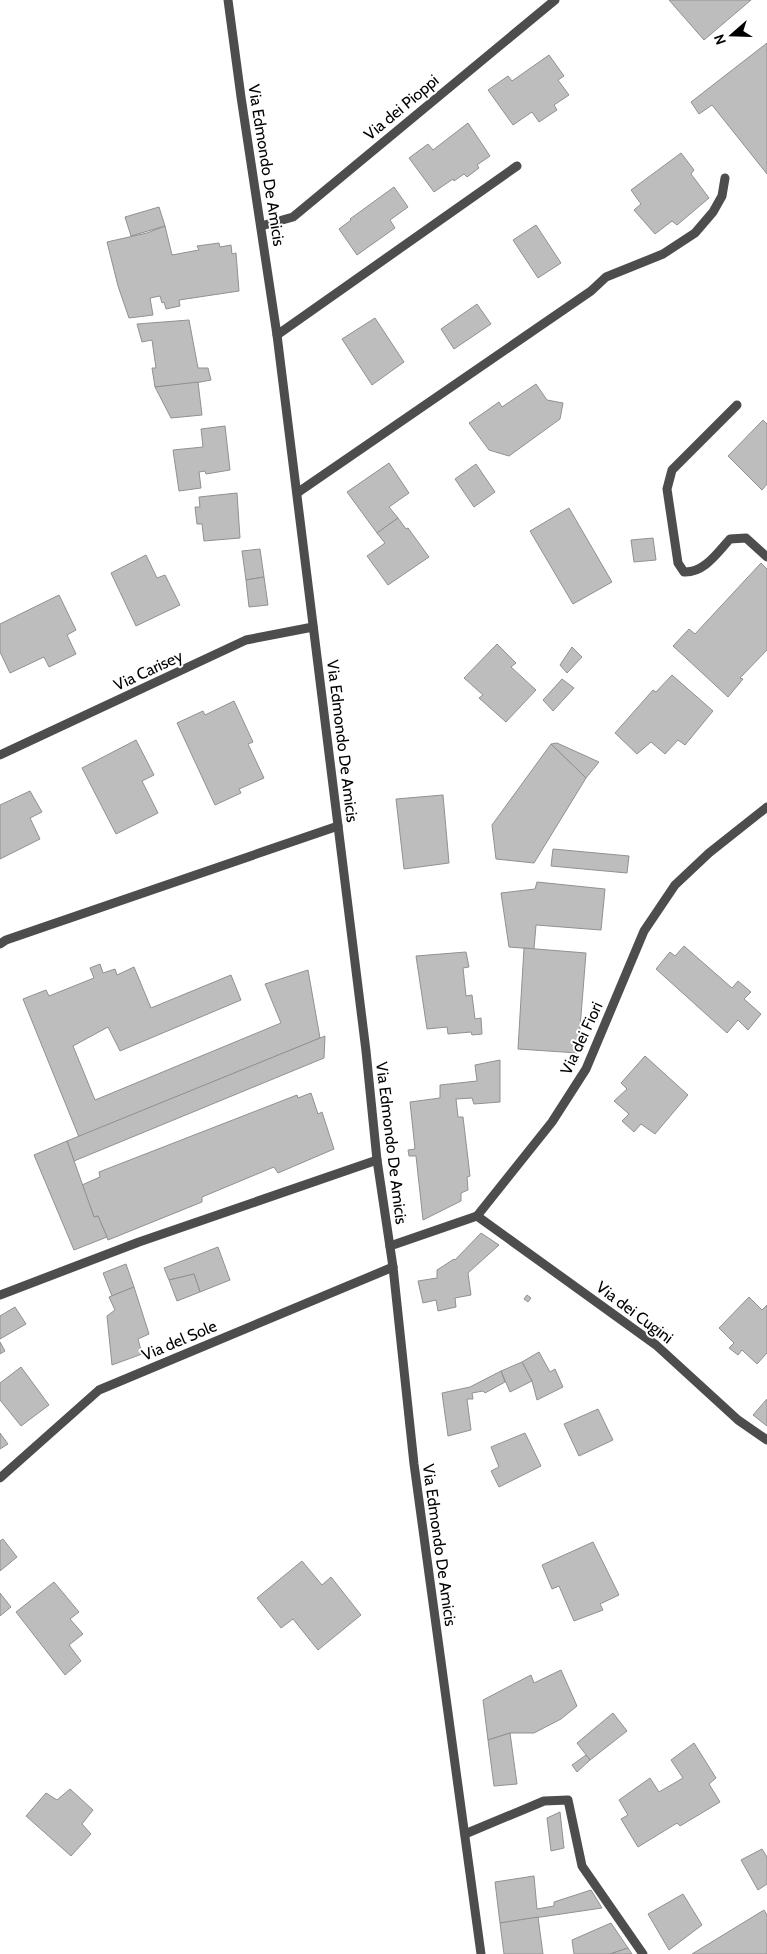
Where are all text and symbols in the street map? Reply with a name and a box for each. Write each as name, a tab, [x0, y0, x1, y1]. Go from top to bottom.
north arrow	[707, 10, 757, 60]
text: N	[710, 32, 730, 47]
street label: Via dei Pioppi	[360, 71, 443, 144]
street label: Via Edmondo De Amicis	[244, 83, 289, 248]
street label: Via Carisey	[111, 646, 186, 695]
street label: Via Edmondo De Amicis	[323, 659, 362, 824]
street label: Via dei Fiori	[556, 999, 607, 1078]
street label: Via Edmondo De Amicis	[372, 1061, 411, 1226]
street label: Via dei Cugini	[593, 1277, 677, 1347]
street label: Via del Sole	[139, 1316, 220, 1365]
street label: Via Edmondo De Amicis	[419, 1463, 460, 1628]

